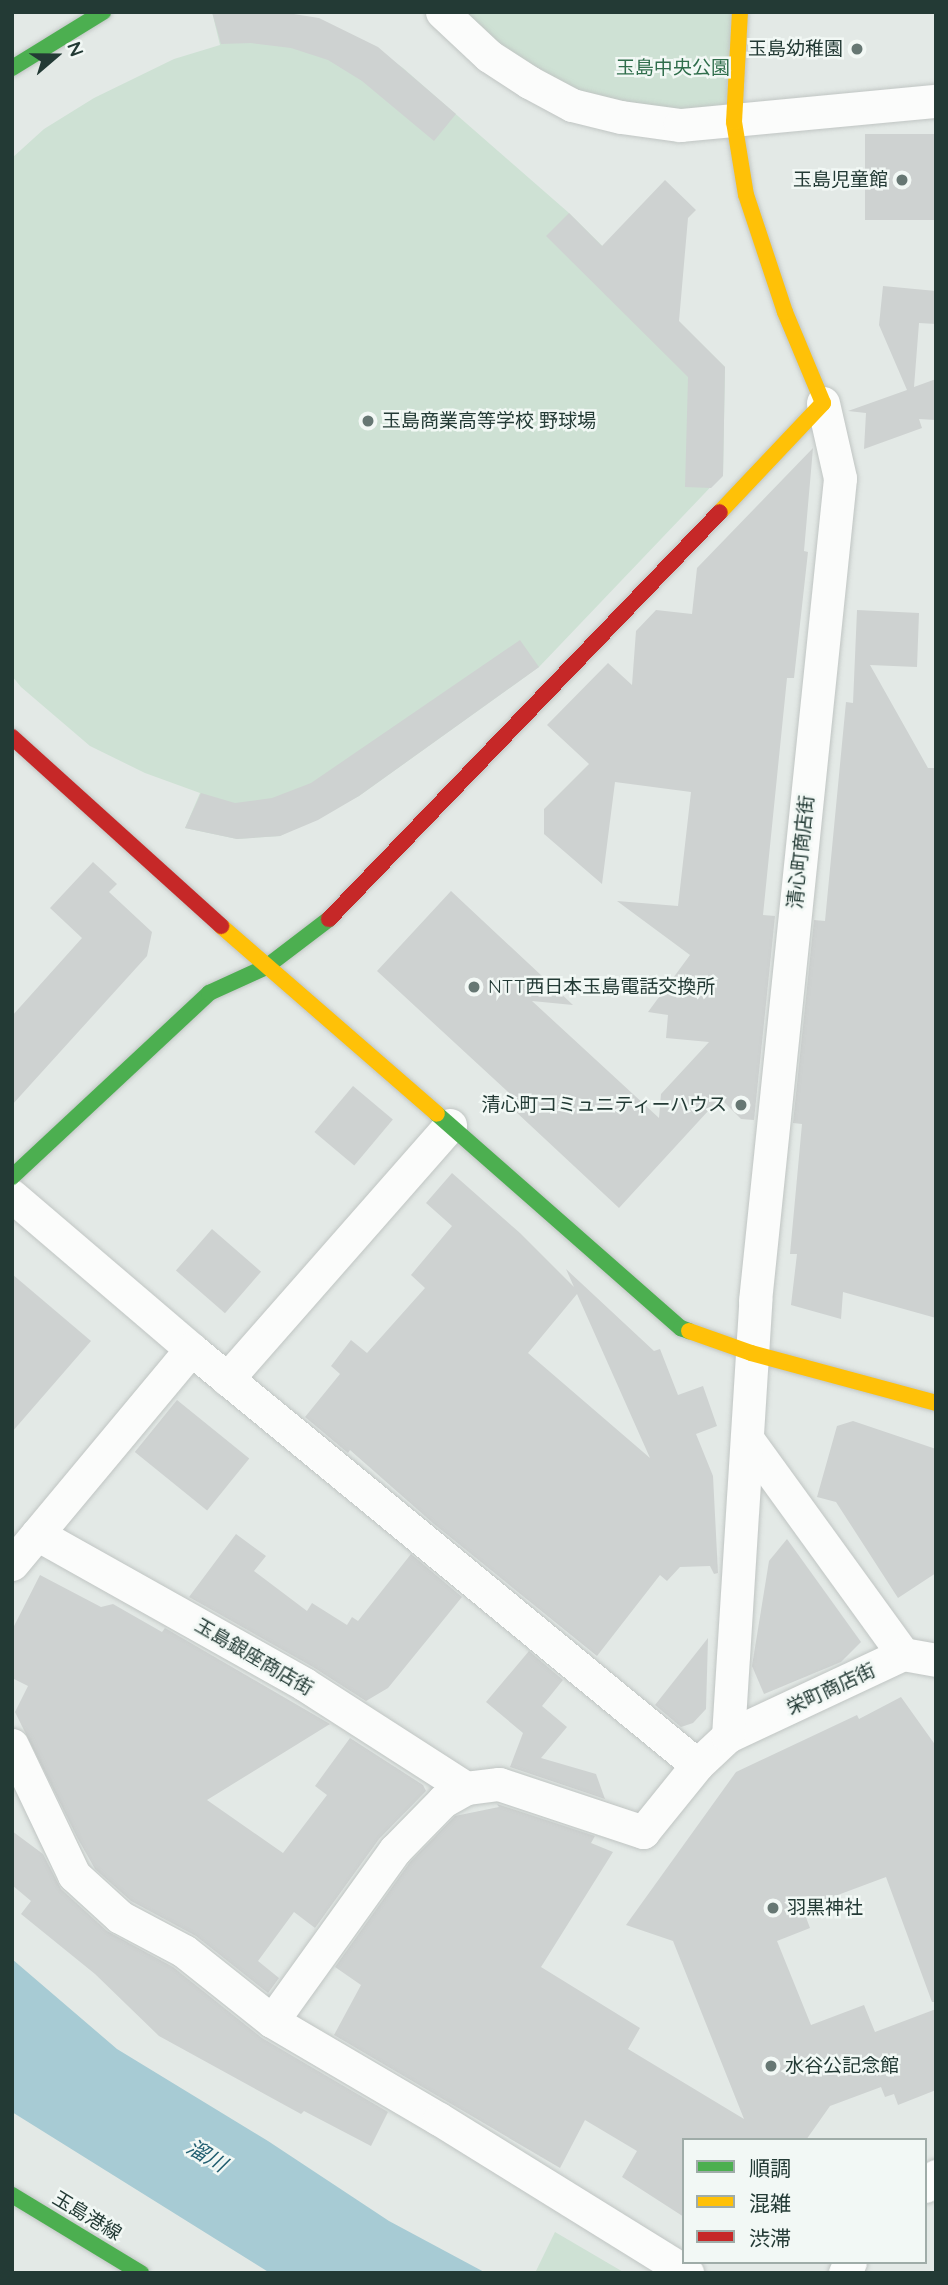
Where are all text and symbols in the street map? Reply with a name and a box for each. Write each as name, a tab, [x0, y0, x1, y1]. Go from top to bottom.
north arrow	[21, 21, 91, 91]
text: N	[62, 38, 89, 59]
place label: 玉島幼稚園	[748, 38, 843, 60]
marker: 玉島幼稚園	[849, 41, 865, 57]
park label: 玉島中央公園	[616, 57, 730, 79]
place label: 玉島児童館	[793, 169, 888, 191]
marker: 玉島児童館	[894, 172, 910, 188]
place label: 玉島商業高等学校 野球場	[382, 410, 596, 432]
marker: 玉島商業高等学校 野球場	[360, 413, 376, 429]
street label: 清心町商店街	[784, 794, 818, 910]
place label: NTT西日本玉島電話交換所	[488, 976, 715, 998]
marker: NTT西日本玉島電話交換所	[466, 979, 482, 995]
place label: 清心町コミュニティーハウス	[480, 1094, 727, 1116]
marker: 清心町コミュニティーハウス	[733, 1097, 749, 1113]
street label: 玉島銀座商店街	[191, 1614, 317, 1700]
street label: 栄町商店街	[783, 1659, 879, 1719]
place label: 羽黒神社	[787, 1897, 863, 1919]
marker: 羽黒神社	[765, 1900, 781, 1916]
place label: 水谷公記念館	[785, 2055, 899, 2077]
marker: 水谷公記念館	[763, 2058, 779, 2074]
water label: 溜川	[183, 2133, 231, 2177]
legend	[682, 2138, 927, 2264]
text: 順調	[749, 2155, 791, 2181]
street label: 玉島港線	[49, 2187, 125, 2245]
text: 混雑	[749, 2190, 791, 2216]
text: 渋滞	[749, 2225, 791, 2251]

